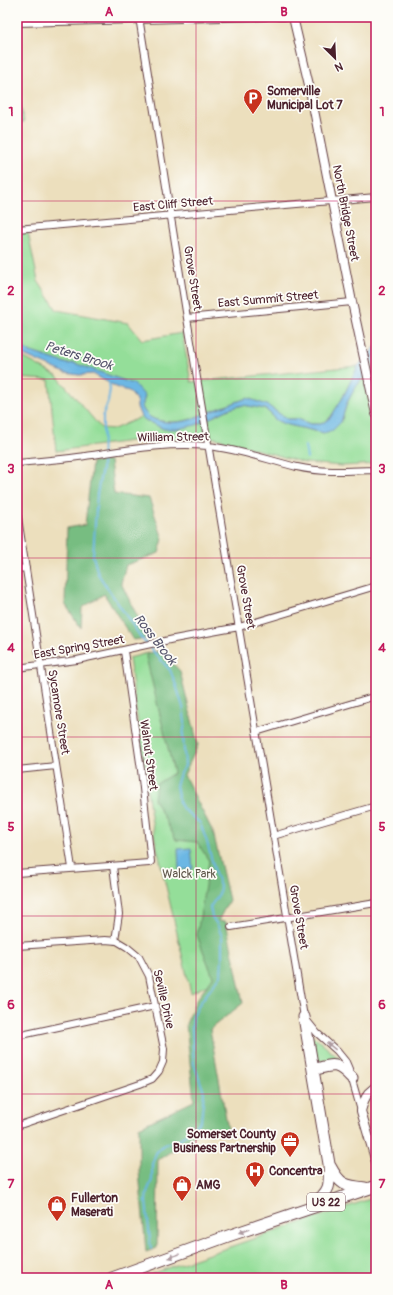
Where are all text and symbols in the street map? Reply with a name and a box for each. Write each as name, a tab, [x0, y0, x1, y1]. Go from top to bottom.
text: A	[105, 4, 114, 20]
text: B	[280, 4, 288, 20]
north arrow	[315, 38, 355, 78]
text: N	[332, 59, 345, 74]
place label: Somerville Municipal Lot 7	[267, 84, 343, 113]
parking icon: Somerville Municipal Lot 7	[242, 87, 264, 115]
text: 1	[8, 104, 14, 120]
text: 1	[379, 104, 385, 120]
street label: North Bridge Street	[329, 164, 362, 263]
street label: East Cliff Street	[133, 194, 214, 215]
street label: Grove Street	[180, 245, 205, 311]
text: 2	[7, 283, 15, 299]
text: 2	[378, 283, 386, 299]
street label: East Summit Street	[217, 288, 319, 311]
water label: Peters Brook	[43, 338, 116, 374]
street label: William Street	[137, 429, 209, 446]
text: 3	[7, 461, 15, 477]
text: 3	[378, 461, 386, 477]
street label: Grove Street	[232, 564, 259, 631]
water label: Ross Brook	[130, 611, 181, 669]
street label: East Spring Street	[33, 632, 126, 663]
text: 4	[7, 640, 15, 656]
text: 4	[378, 640, 386, 656]
street label: Sycamore Street	[44, 668, 73, 756]
street label: Walnut Street	[136, 719, 161, 792]
text: 5	[7, 819, 15, 835]
text: 5	[378, 819, 386, 835]
park label: Walck Park	[162, 867, 216, 882]
street label: Grove Street	[285, 884, 312, 951]
street label: Seville Drive	[149, 968, 178, 1030]
text: 6	[7, 997, 15, 1013]
text: 6	[378, 997, 386, 1013]
one-way arrow	[326, 1042, 337, 1051]
place label: Somerset County Business Partnership	[173, 1127, 277, 1156]
office icon: Somerset County Business Partnership	[279, 1130, 301, 1158]
hospital icon: Concentra	[244, 1160, 266, 1188]
place label: Concentra	[269, 1164, 323, 1179]
shop icon: AMG	[171, 1174, 193, 1202]
text: 7	[8, 1176, 15, 1192]
text: 7	[379, 1176, 386, 1192]
place label: AMG	[196, 1178, 220, 1193]
place label: Fullerton Maserati	[71, 1191, 118, 1220]
road number: US 22	[307, 1193, 345, 1211]
shop icon: Fullerton Maserati	[46, 1194, 68, 1222]
one-way arrow	[237, 1228, 249, 1234]
one-way arrow	[167, 1253, 179, 1259]
text: A	[105, 1277, 114, 1293]
text: B	[280, 1277, 288, 1293]

